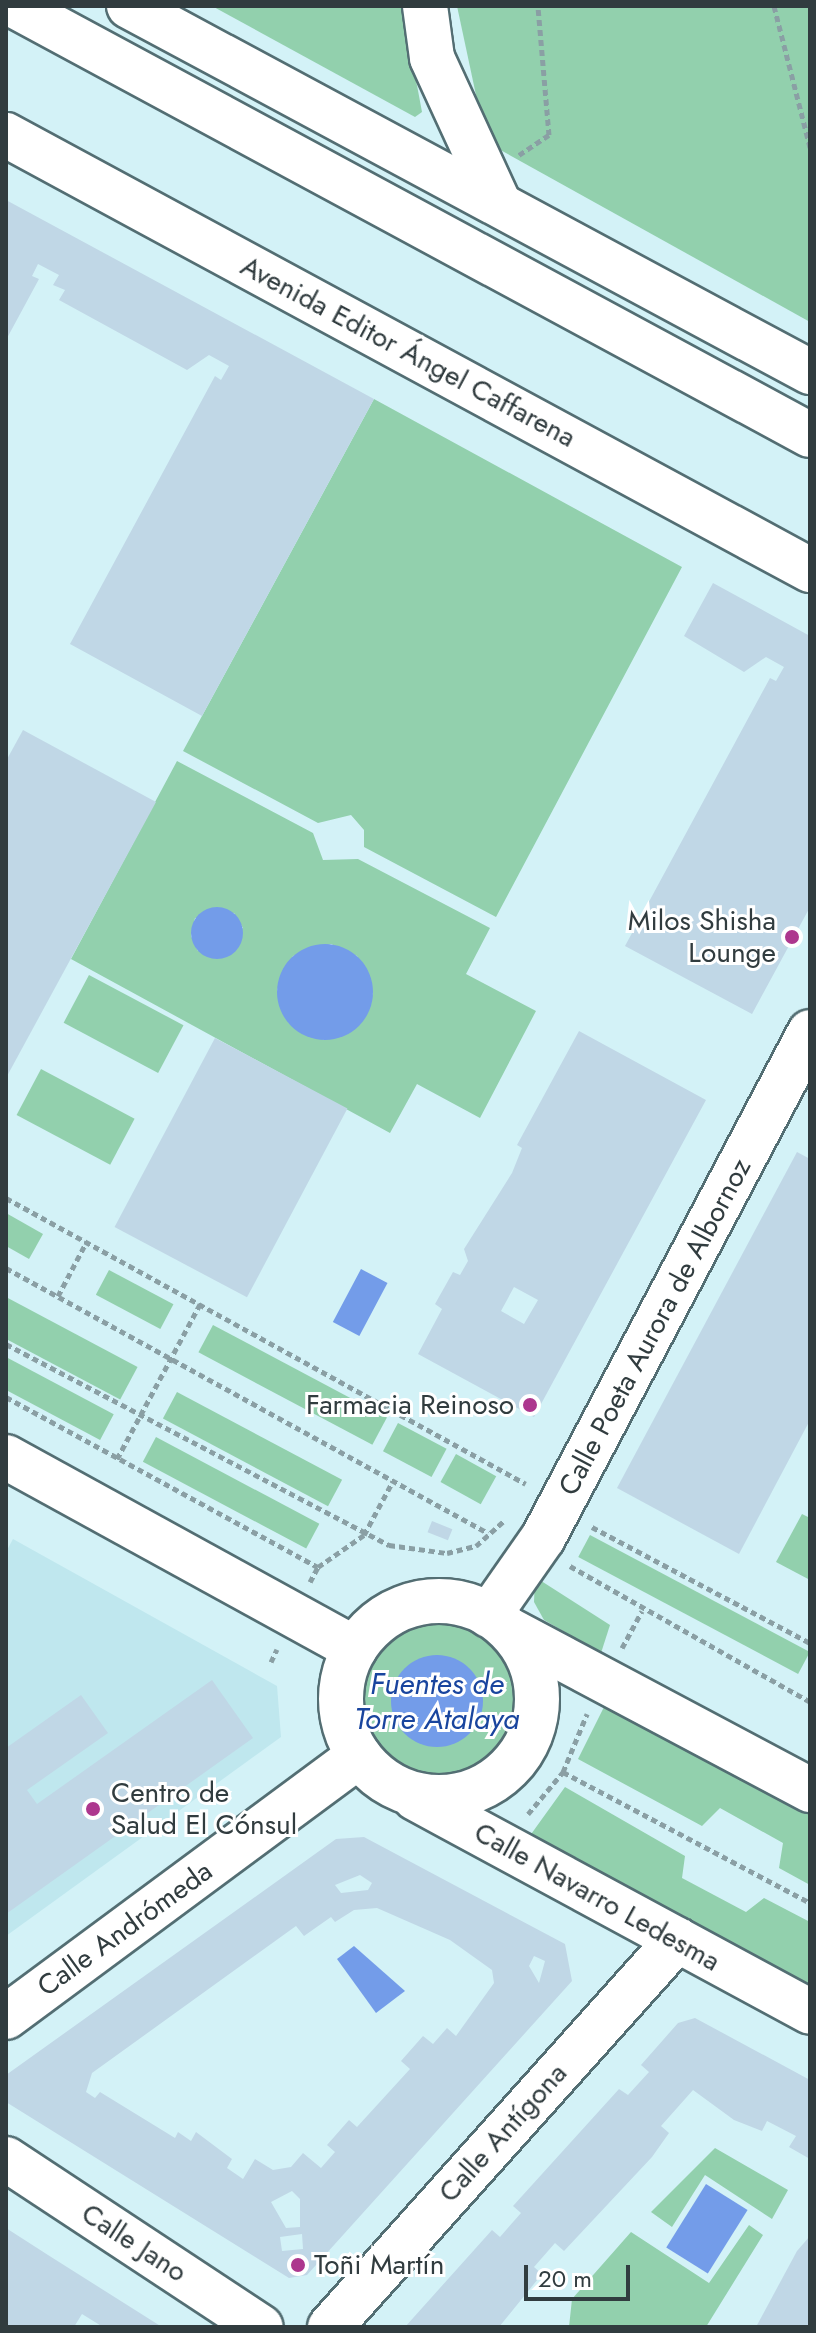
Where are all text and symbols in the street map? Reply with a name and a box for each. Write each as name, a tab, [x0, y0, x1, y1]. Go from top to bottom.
street label: Avenida Editor Ángel Caffarena	[235, 249, 581, 455]
place label: Milos Shisha Lounge	[628, 904, 776, 970]
marker: Milos Shisha Lounge	[783, 928, 801, 946]
street label: Calle Poeta Aurora de Albornoz	[552, 1153, 758, 1501]
place label: Farmacia Reinoso	[306, 1388, 514, 1422]
marker: Farmacia Reinoso	[521, 1396, 539, 1414]
water label: Fuentes de Torre Atalaya	[354, 1666, 520, 1736]
place label: Centro de Salud El Cónsul	[111, 1776, 297, 1842]
marker: Centro de Salud El Cónsul	[82, 1798, 104, 1820]
street label: Calle Navarro Ledesma	[468, 1815, 726, 1979]
street label: Calle Andrómeda	[31, 1854, 219, 2004]
street label: Calle Antígona	[432, 2057, 574, 2209]
street label: Calle Jano	[75, 2197, 193, 2289]
place label: Toñi Martín	[314, 2248, 444, 2282]
scale bar	[528, 2249, 634, 2299]
marker: Toñi Martín	[289, 2256, 307, 2274]
text: 20 m	[538, 2261, 592, 2296]

